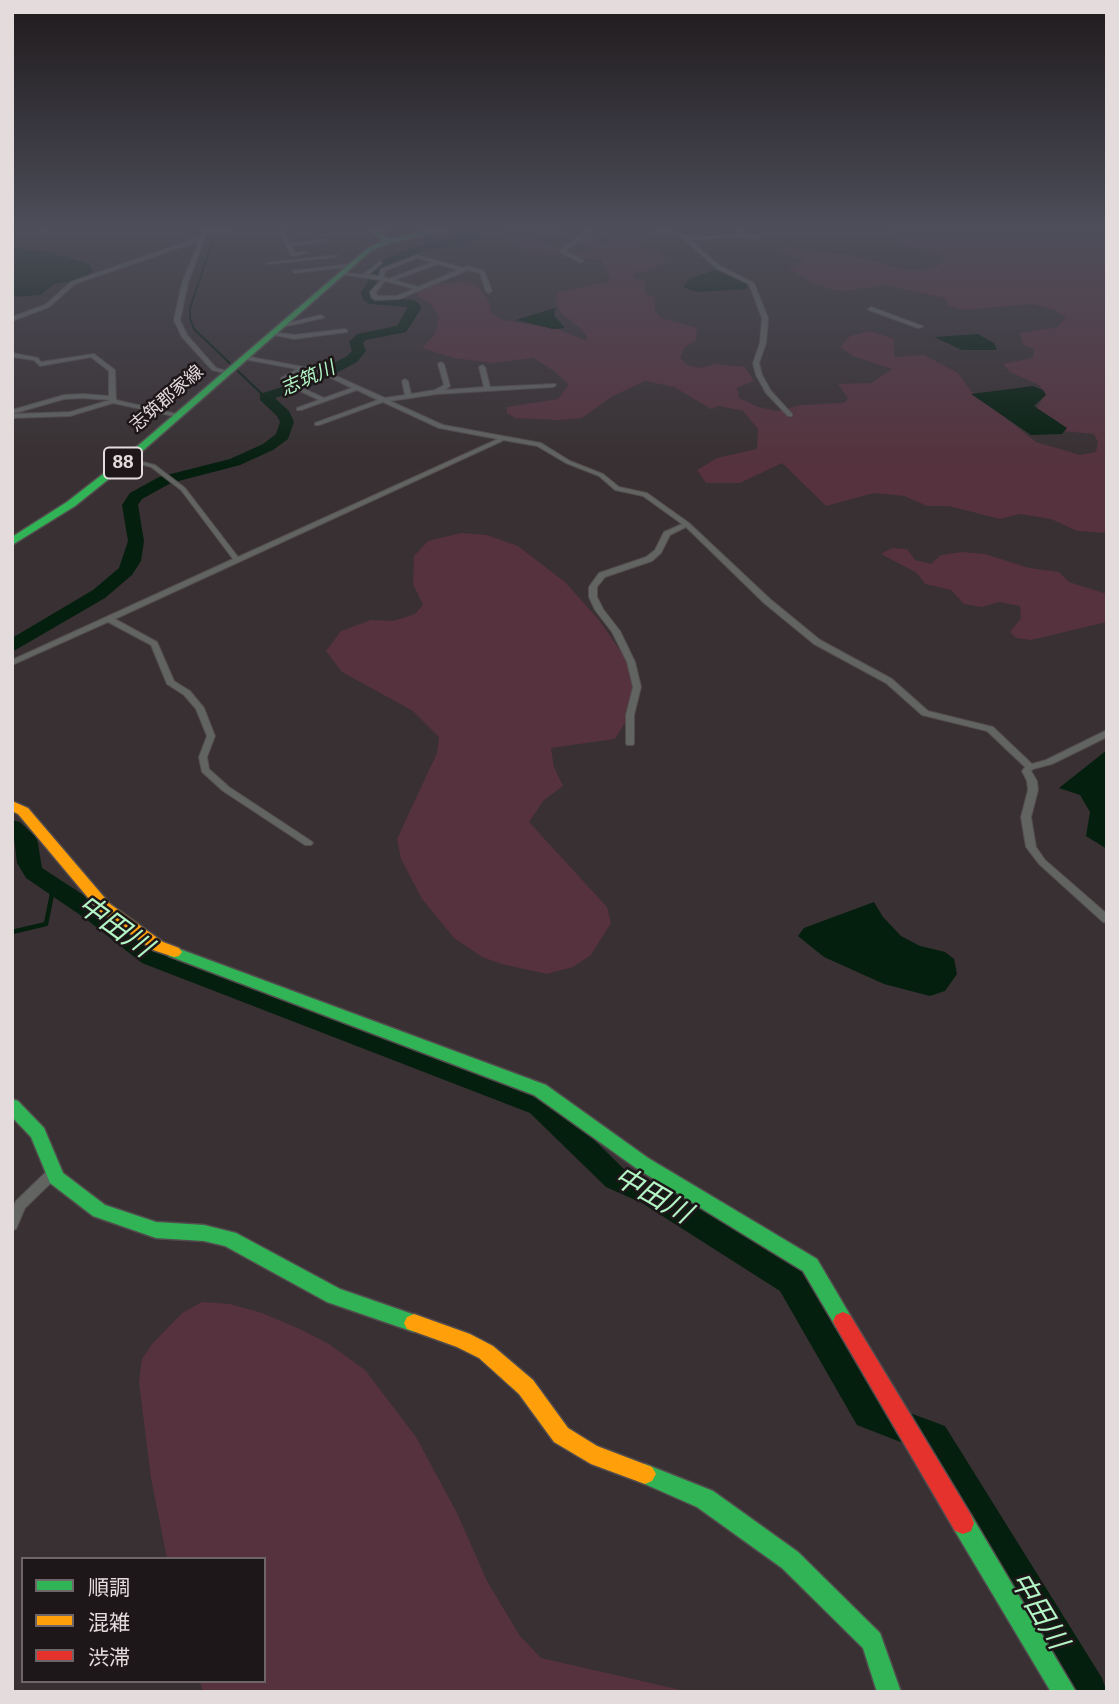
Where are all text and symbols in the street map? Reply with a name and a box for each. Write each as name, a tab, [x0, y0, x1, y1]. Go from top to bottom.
water label: 志筑川	[277, 357, 339, 401]
street label: 志筑郡家線	[126, 361, 208, 437]
road number: 88	[104, 447, 142, 478]
water label: 中田川	[70, 889, 158, 965]
water label: 中田川	[607, 1160, 697, 1232]
legend	[21, 1557, 266, 1683]
water label: 中田川	[1002, 1566, 1074, 1656]
text: 順調	[88, 1576, 130, 1599]
text: 混雑	[88, 1611, 130, 1634]
text: 渋滞	[88, 1646, 130, 1669]

